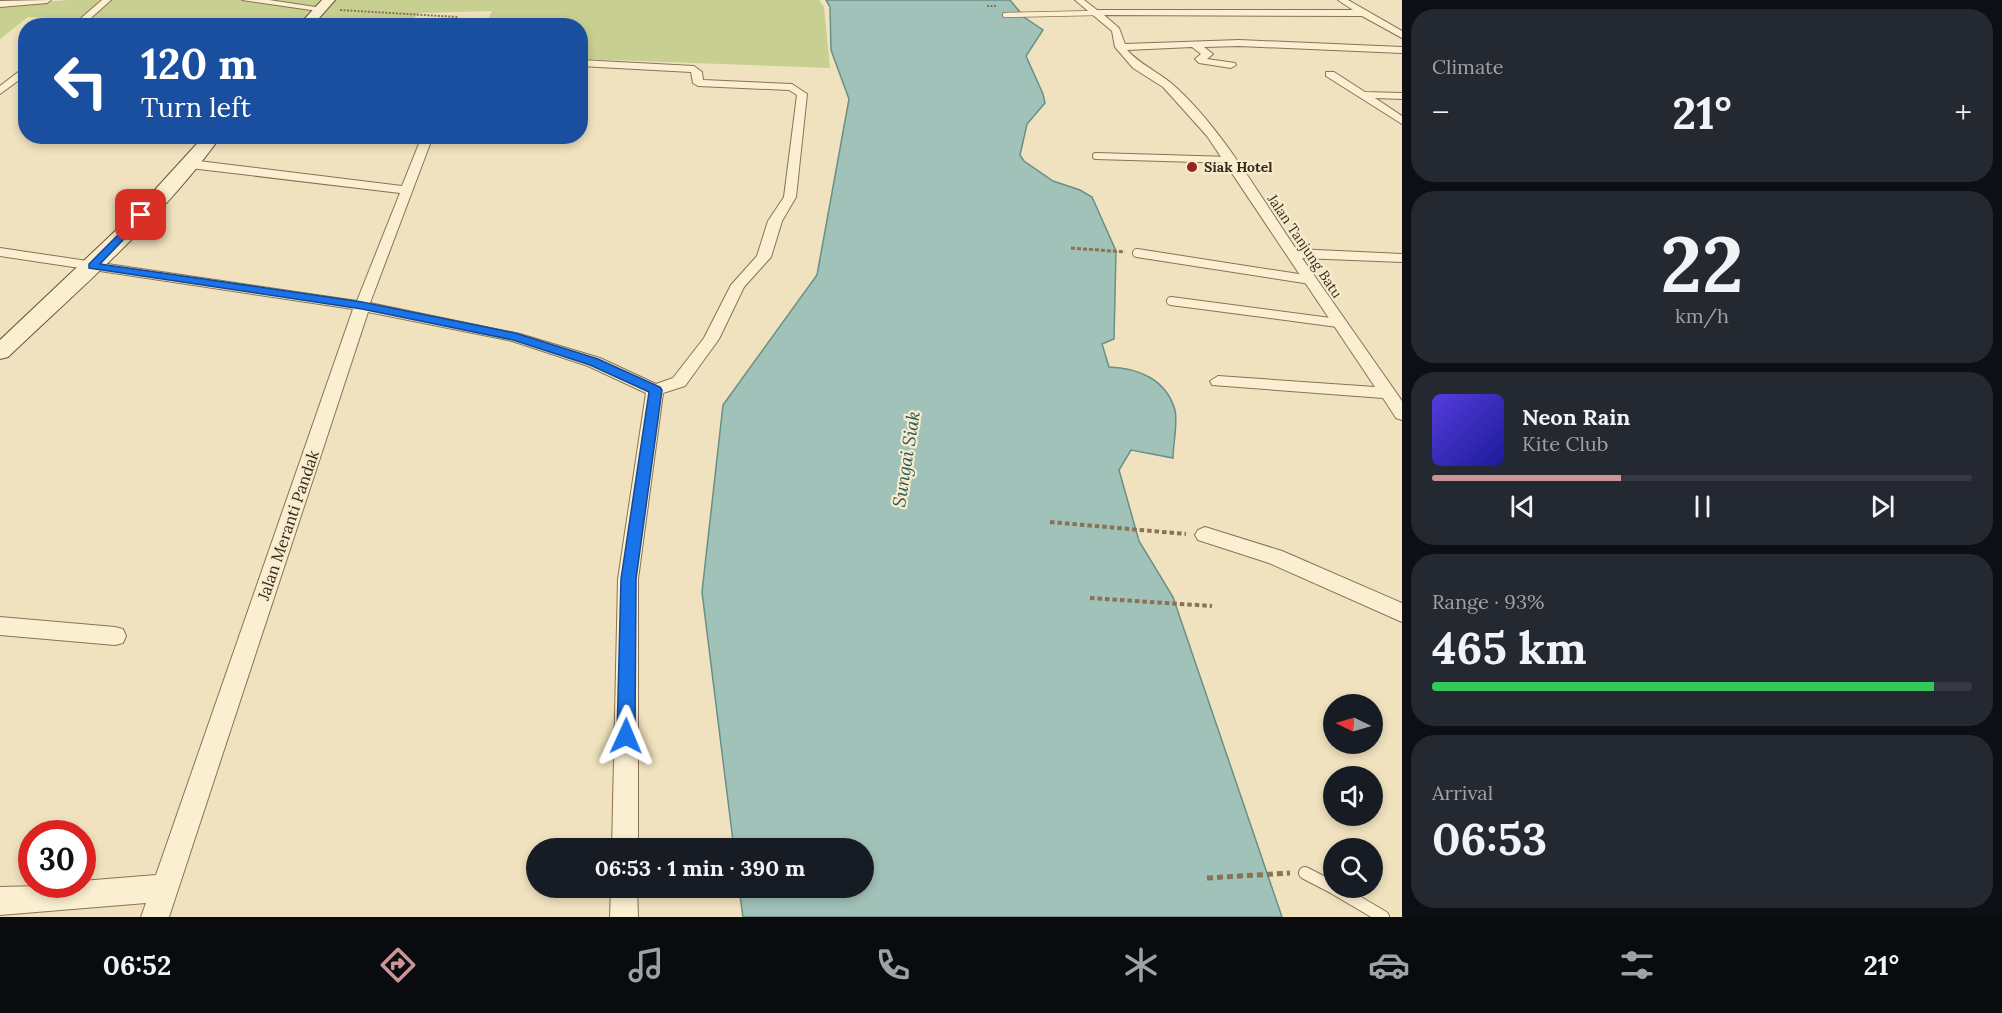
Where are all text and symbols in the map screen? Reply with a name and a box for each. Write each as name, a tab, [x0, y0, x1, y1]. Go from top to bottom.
text: 120 m	[141, 37, 257, 91]
icon: left	[42, 42, 120, 120]
text: Climate	[1432, 54, 1504, 79]
text: 21°	[1672, 84, 1732, 141]
text: Turn left	[141, 90, 251, 124]
text: −	[1432, 91, 1450, 133]
text: +	[1954, 91, 1972, 133]
place label: Siak Hotel	[1204, 158, 1273, 176]
marker: Siak Hotel	[1185, 160, 1199, 174]
pin	[115, 189, 166, 240]
street label: Jalan Tanjung Batu	[1263, 190, 1346, 301]
icon: arrive	[124, 198, 157, 231]
text: 22	[1660, 214, 1744, 313]
text: km/h	[1675, 303, 1729, 328]
text: Neon Rain	[1522, 403, 1630, 431]
water label: Sungai Siak	[887, 409, 925, 509]
text: Kite Club	[1522, 431, 1608, 456]
street label: Jalan Meranti Pandak	[253, 447, 323, 604]
icon: previous	[1506, 490, 1539, 523]
icon: pause	[1686, 490, 1719, 523]
icon: next	[1866, 490, 1899, 523]
text: Range · 93%	[1432, 589, 1544, 614]
text: 465 km	[1432, 619, 1587, 676]
north arrow	[1323, 694, 1383, 754]
map controls	[1323, 694, 1383, 898]
position arrow	[594, 704, 658, 768]
button: sound	[1323, 766, 1383, 826]
text: Arrival	[1432, 780, 1493, 805]
text: 06:53	[1432, 810, 1547, 867]
speed limit sign: 30	[18, 820, 96, 898]
button: search	[1323, 838, 1383, 898]
text: 06:53 · 1 min · 390 m	[595, 854, 805, 882]
icon: directions	[377, 944, 419, 986]
icon: music	[625, 944, 667, 986]
icon: phone	[872, 944, 914, 986]
icon: climate	[1120, 944, 1162, 986]
icon: car	[1368, 944, 1410, 986]
icon: filters	[1616, 944, 1658, 986]
text: 06:52	[103, 948, 171, 982]
text: 21°	[1863, 948, 1899, 982]

